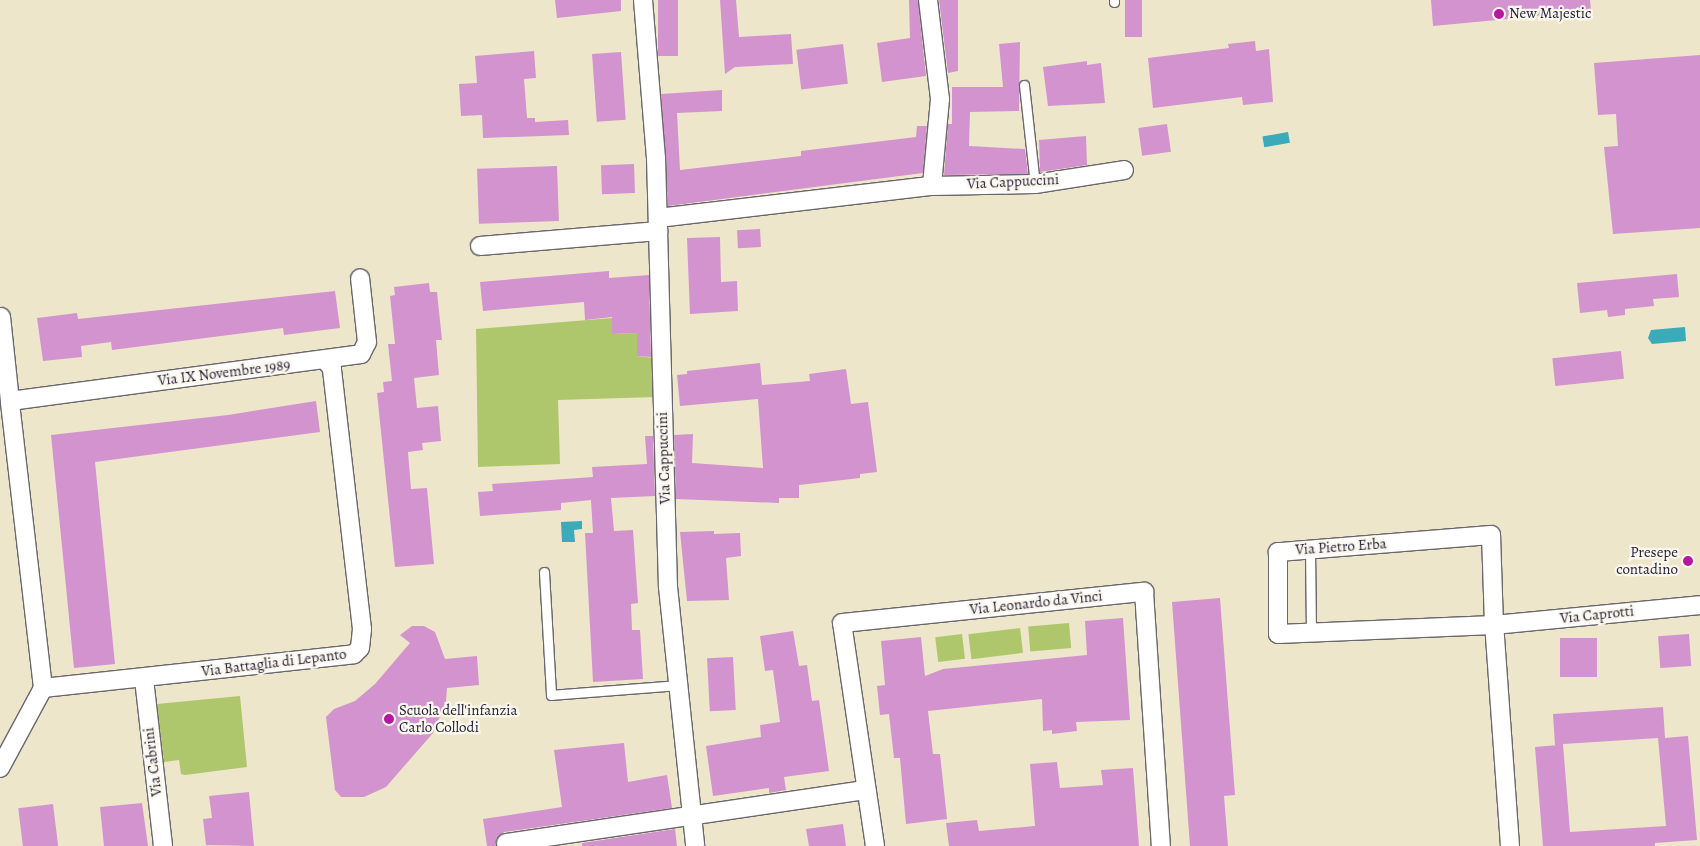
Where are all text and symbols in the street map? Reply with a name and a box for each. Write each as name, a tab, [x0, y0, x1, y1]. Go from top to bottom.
place label: New Majestic	[1509, 5, 1591, 23]
marker: New Majestic	[1493, 8, 1505, 20]
street label: Via Cappuccini	[966, 171, 1060, 193]
street label: Via IX Novembre 1989	[157, 356, 291, 390]
street label: Via Cappuccini	[653, 412, 675, 504]
street label: Via Pietro Erba	[1295, 535, 1387, 559]
place label: Presepe contadino	[1616, 543, 1678, 578]
marker: Presepe contadino	[1682, 555, 1694, 567]
street label: Via Leonardo da Vinci	[969, 587, 1103, 619]
street label: Via Caprotti	[1559, 602, 1635, 628]
street label: Via Battaglia di Lepanto	[200, 645, 348, 681]
place label: Scuola dell'infanzia Carlo Collodi	[399, 701, 518, 736]
marker: Scuola dell'infanzia Carlo Collodi	[383, 713, 395, 725]
street label: Via Cabrini	[140, 727, 166, 797]

